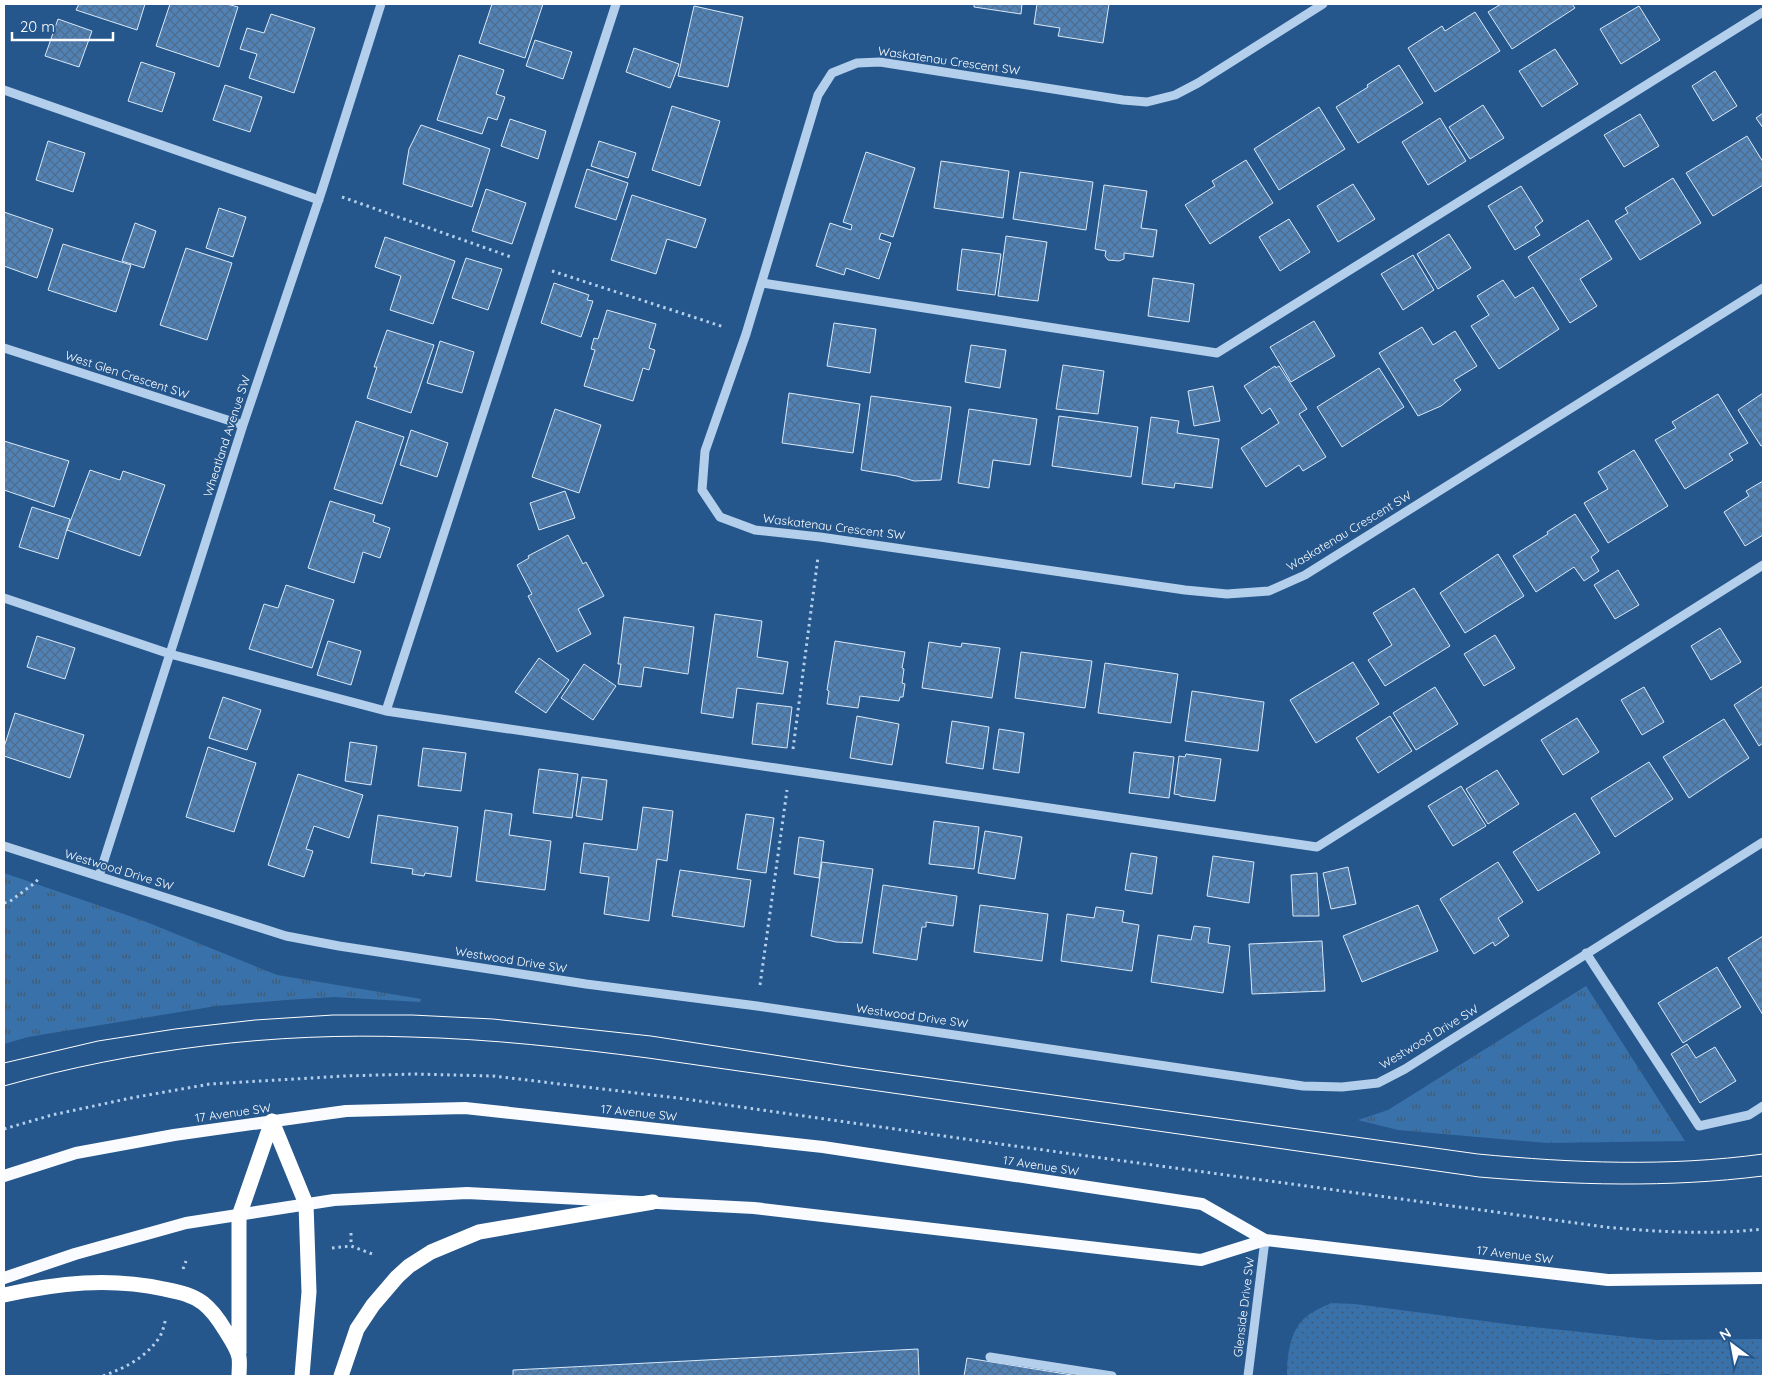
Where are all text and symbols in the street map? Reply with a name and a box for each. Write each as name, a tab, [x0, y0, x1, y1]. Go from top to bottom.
scale bar	[12, 10, 114, 42]
text: 20 m	[20, 17, 55, 36]
street label: Waskatenau Crescent SW	[877, 43, 1021, 78]
street label: West Glen Crescent SW	[63, 347, 191, 402]
street label: Wheatland Avenue SW	[200, 373, 253, 498]
street label: Waskatenau Crescent SW	[1283, 487, 1414, 574]
street label: Waskatenau Crescent SW	[762, 510, 906, 543]
street label: Westwood Drive SW	[63, 846, 176, 893]
street label: Westwood Drive SW	[454, 943, 568, 976]
street label: Westwood Drive SW	[855, 1000, 969, 1031]
street label: Westwood Drive SW	[1376, 1001, 1481, 1072]
street label: 17 Avenue SW	[194, 1100, 272, 1125]
street label: 17 Avenue SW	[600, 1101, 678, 1124]
street label: 17 Avenue SW	[1002, 1152, 1080, 1179]
street label: 17 Avenue SW	[1476, 1242, 1554, 1267]
street label: Glenside Drive SW	[1230, 1256, 1257, 1358]
north arrow	[1707, 1320, 1757, 1370]
text: N	[1716, 1324, 1734, 1344]

